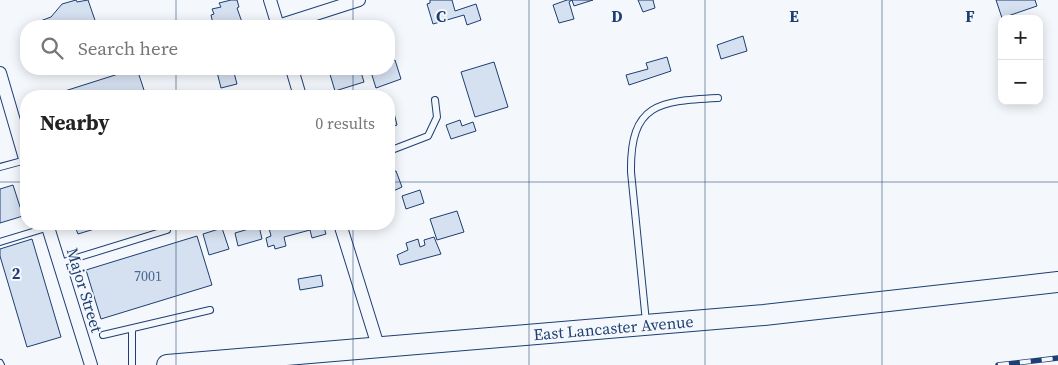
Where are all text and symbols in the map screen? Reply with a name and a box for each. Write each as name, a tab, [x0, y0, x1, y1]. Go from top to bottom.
text: C	[436, 5, 446, 27]
text: D	[611, 5, 623, 27]
text: E	[789, 5, 799, 27]
text: F	[965, 5, 975, 27]
map controls	[998, 15, 1043, 105]
button: +	[998, 15, 1043, 60]
search box	[20, 20, 395, 75]
icon: search	[38, 34, 66, 62]
text: Search here	[78, 35, 178, 61]
button: −	[998, 60, 1043, 105]
text: Nearby	[40, 108, 110, 137]
text: 0 results	[315, 112, 375, 134]
street label: Major Street	[62, 245, 109, 336]
text: 2	[12, 262, 21, 284]
house number: 7001	[134, 266, 162, 286]
street label: East Lancaster Avenue	[533, 310, 694, 345]

